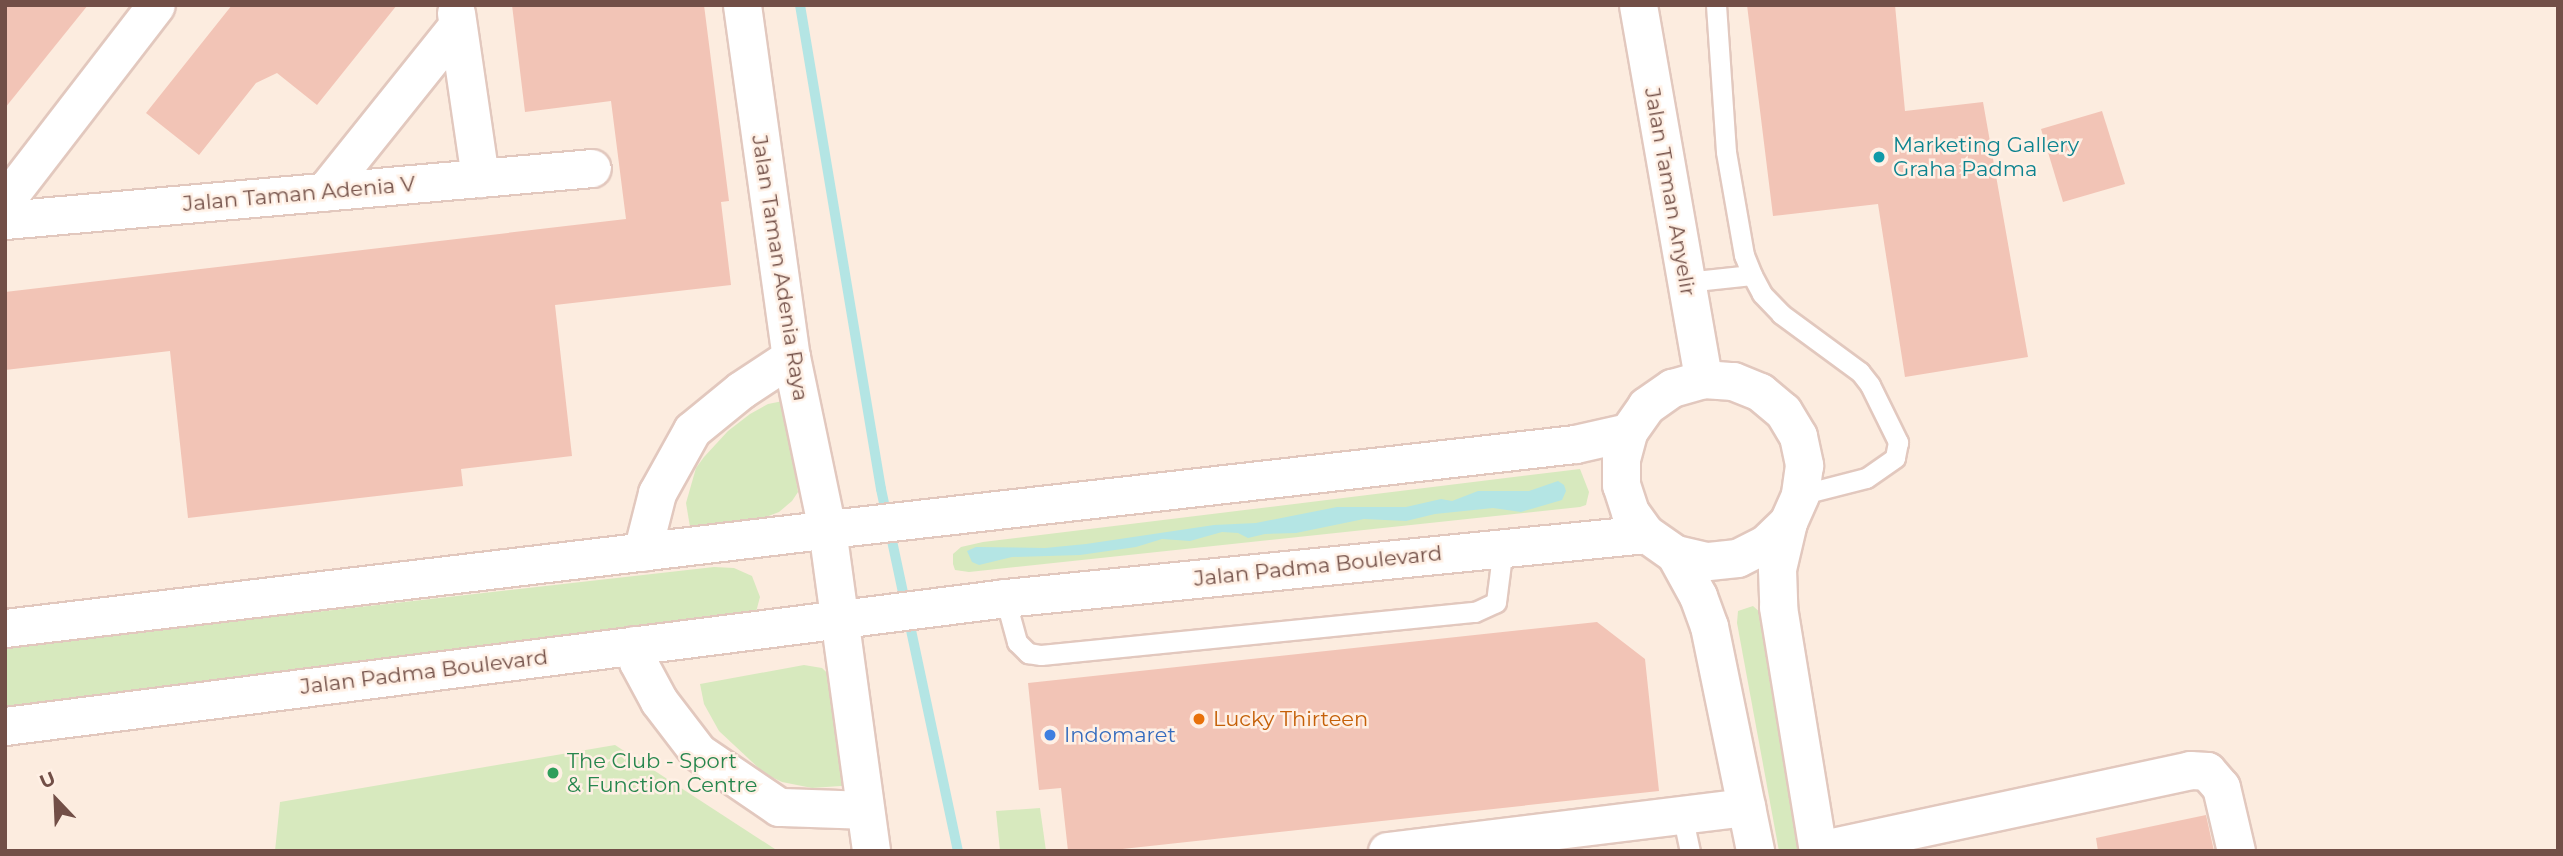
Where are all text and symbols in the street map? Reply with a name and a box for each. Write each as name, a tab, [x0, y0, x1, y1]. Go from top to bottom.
street label: Jalan Taman Anyelir	[1639, 86, 1701, 298]
place label: Marketing Gallery Graha Padma	[1893, 132, 2079, 182]
street label: Jalan Taman Adenia Raya	[747, 133, 813, 403]
marker: Marketing Gallery Graha Padma	[1871, 149, 1887, 165]
street label: Jalan Taman Adenia V	[182, 171, 416, 217]
street label: Jalan Padma Boulevard	[1193, 540, 1443, 592]
street label: Jalan Padma Boulevard	[299, 644, 549, 700]
place label: Lucky Thirteen	[1213, 706, 1368, 732]
marker: Lucky Thirteen	[1191, 711, 1207, 727]
place label: Indomaret	[1064, 722, 1176, 748]
marker: Indomaret	[1042, 727, 1058, 743]
place label: The Club - Sport & Function Centre	[567, 748, 757, 798]
north arrow	[21, 765, 91, 835]
marker: The Club - Sport & Function Centre	[545, 765, 561, 781]
text: U	[36, 767, 59, 794]

